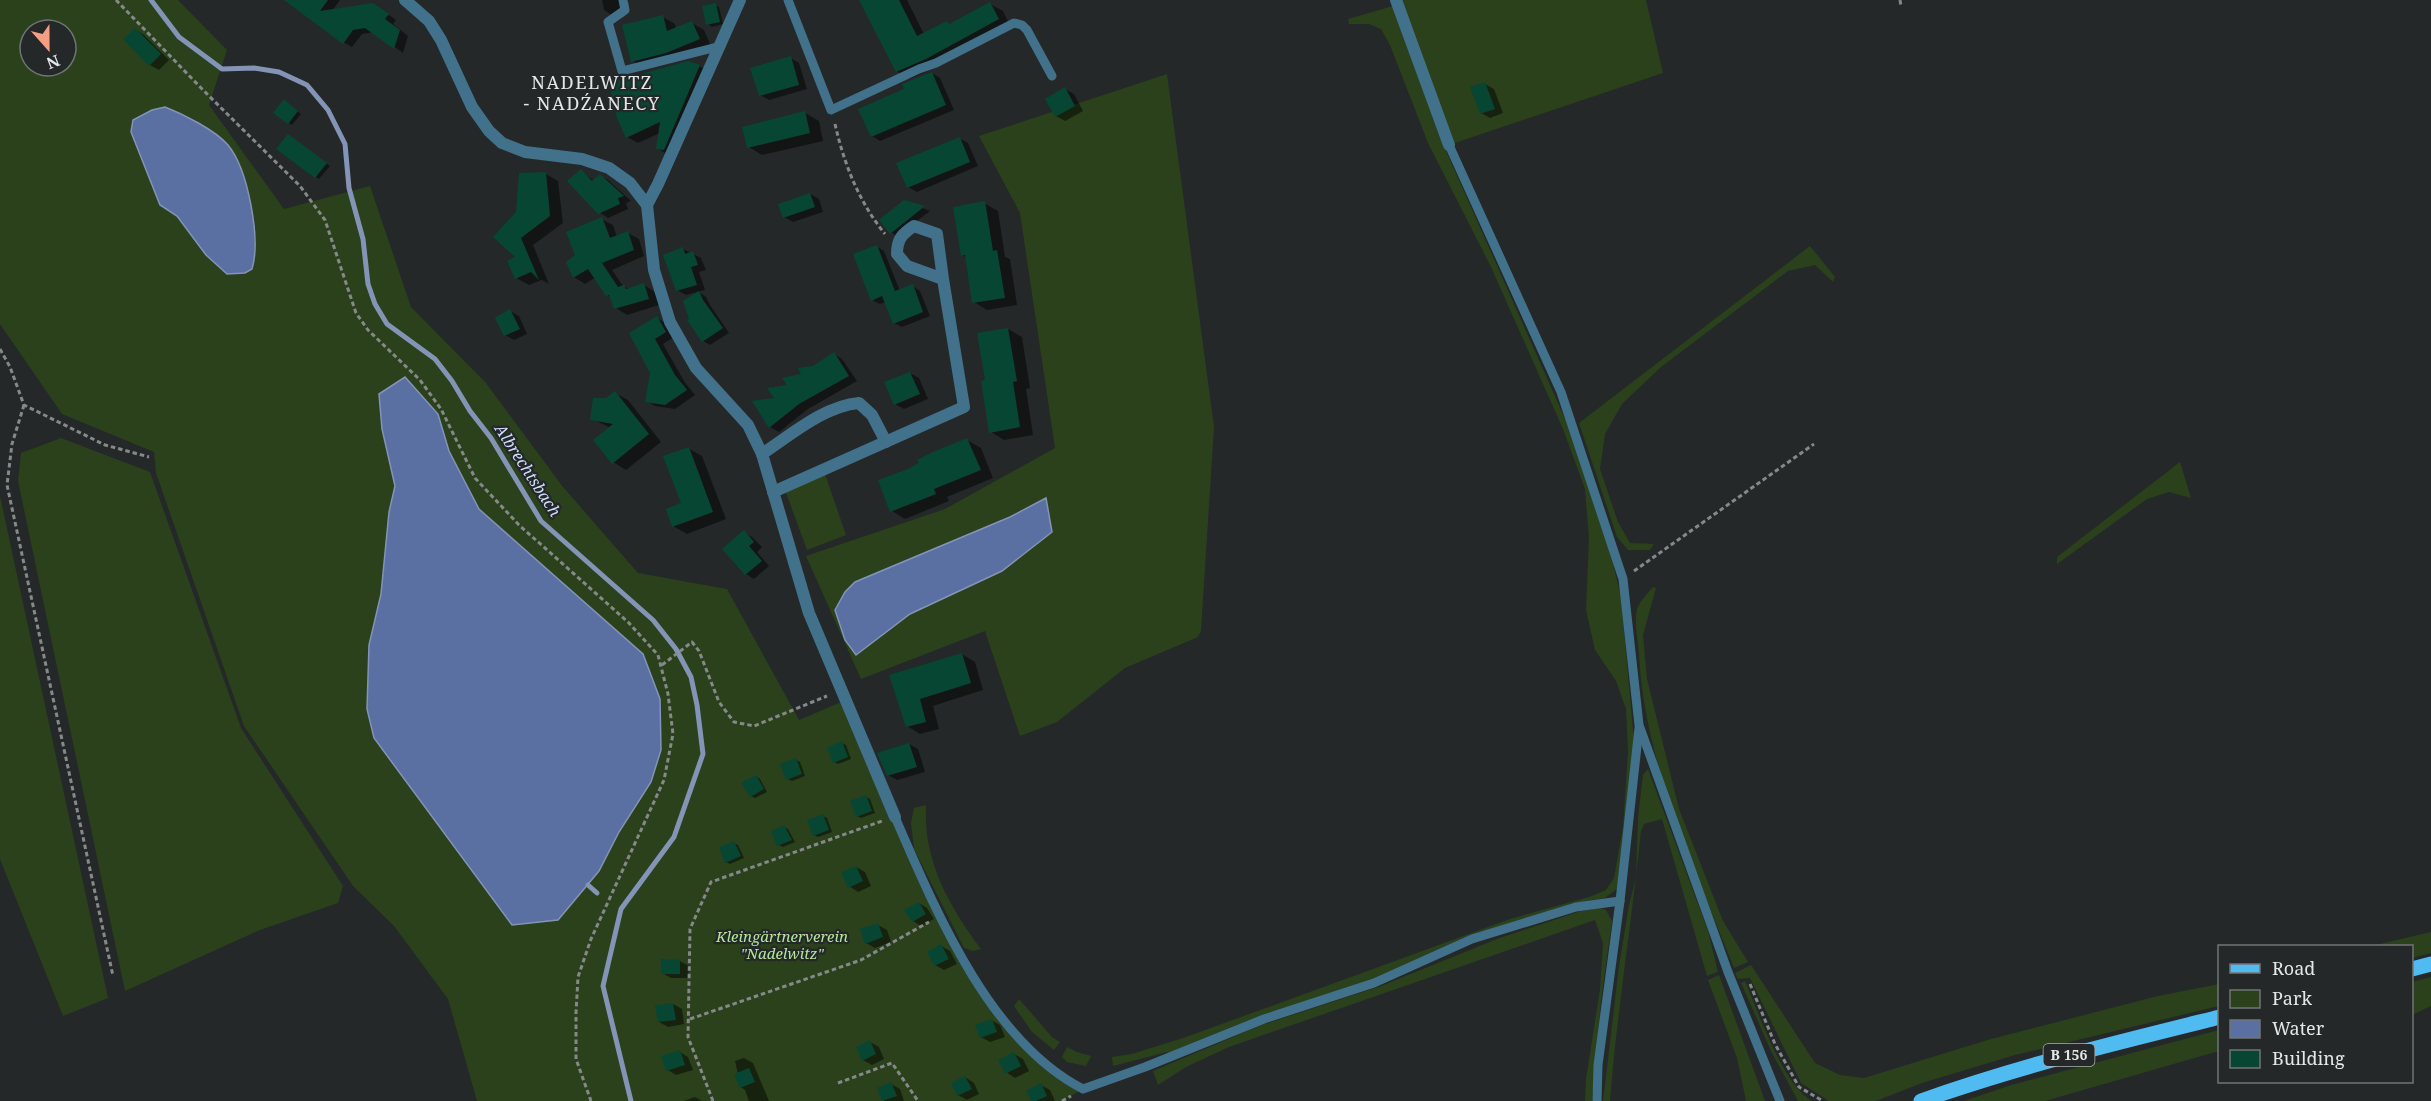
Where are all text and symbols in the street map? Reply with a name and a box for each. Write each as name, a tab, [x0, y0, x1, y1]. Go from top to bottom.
north arrow	[18, 18, 78, 78]
text: N	[43, 49, 63, 75]
district label: NADELWITZ - NADŹANECY	[524, 70, 660, 115]
water label: Albrechtsbach	[489, 419, 566, 521]
park label: Kleingärtnerverein "Nadelwitz"	[715, 926, 848, 963]
legend	[2218, 945, 2413, 1083]
text: Road	[2272, 956, 2315, 980]
text: Park	[2272, 986, 2312, 1010]
text: Water	[2272, 1016, 2325, 1040]
road number: B 156	[2044, 1044, 2094, 1066]
text: Building	[2272, 1046, 2345, 1070]

